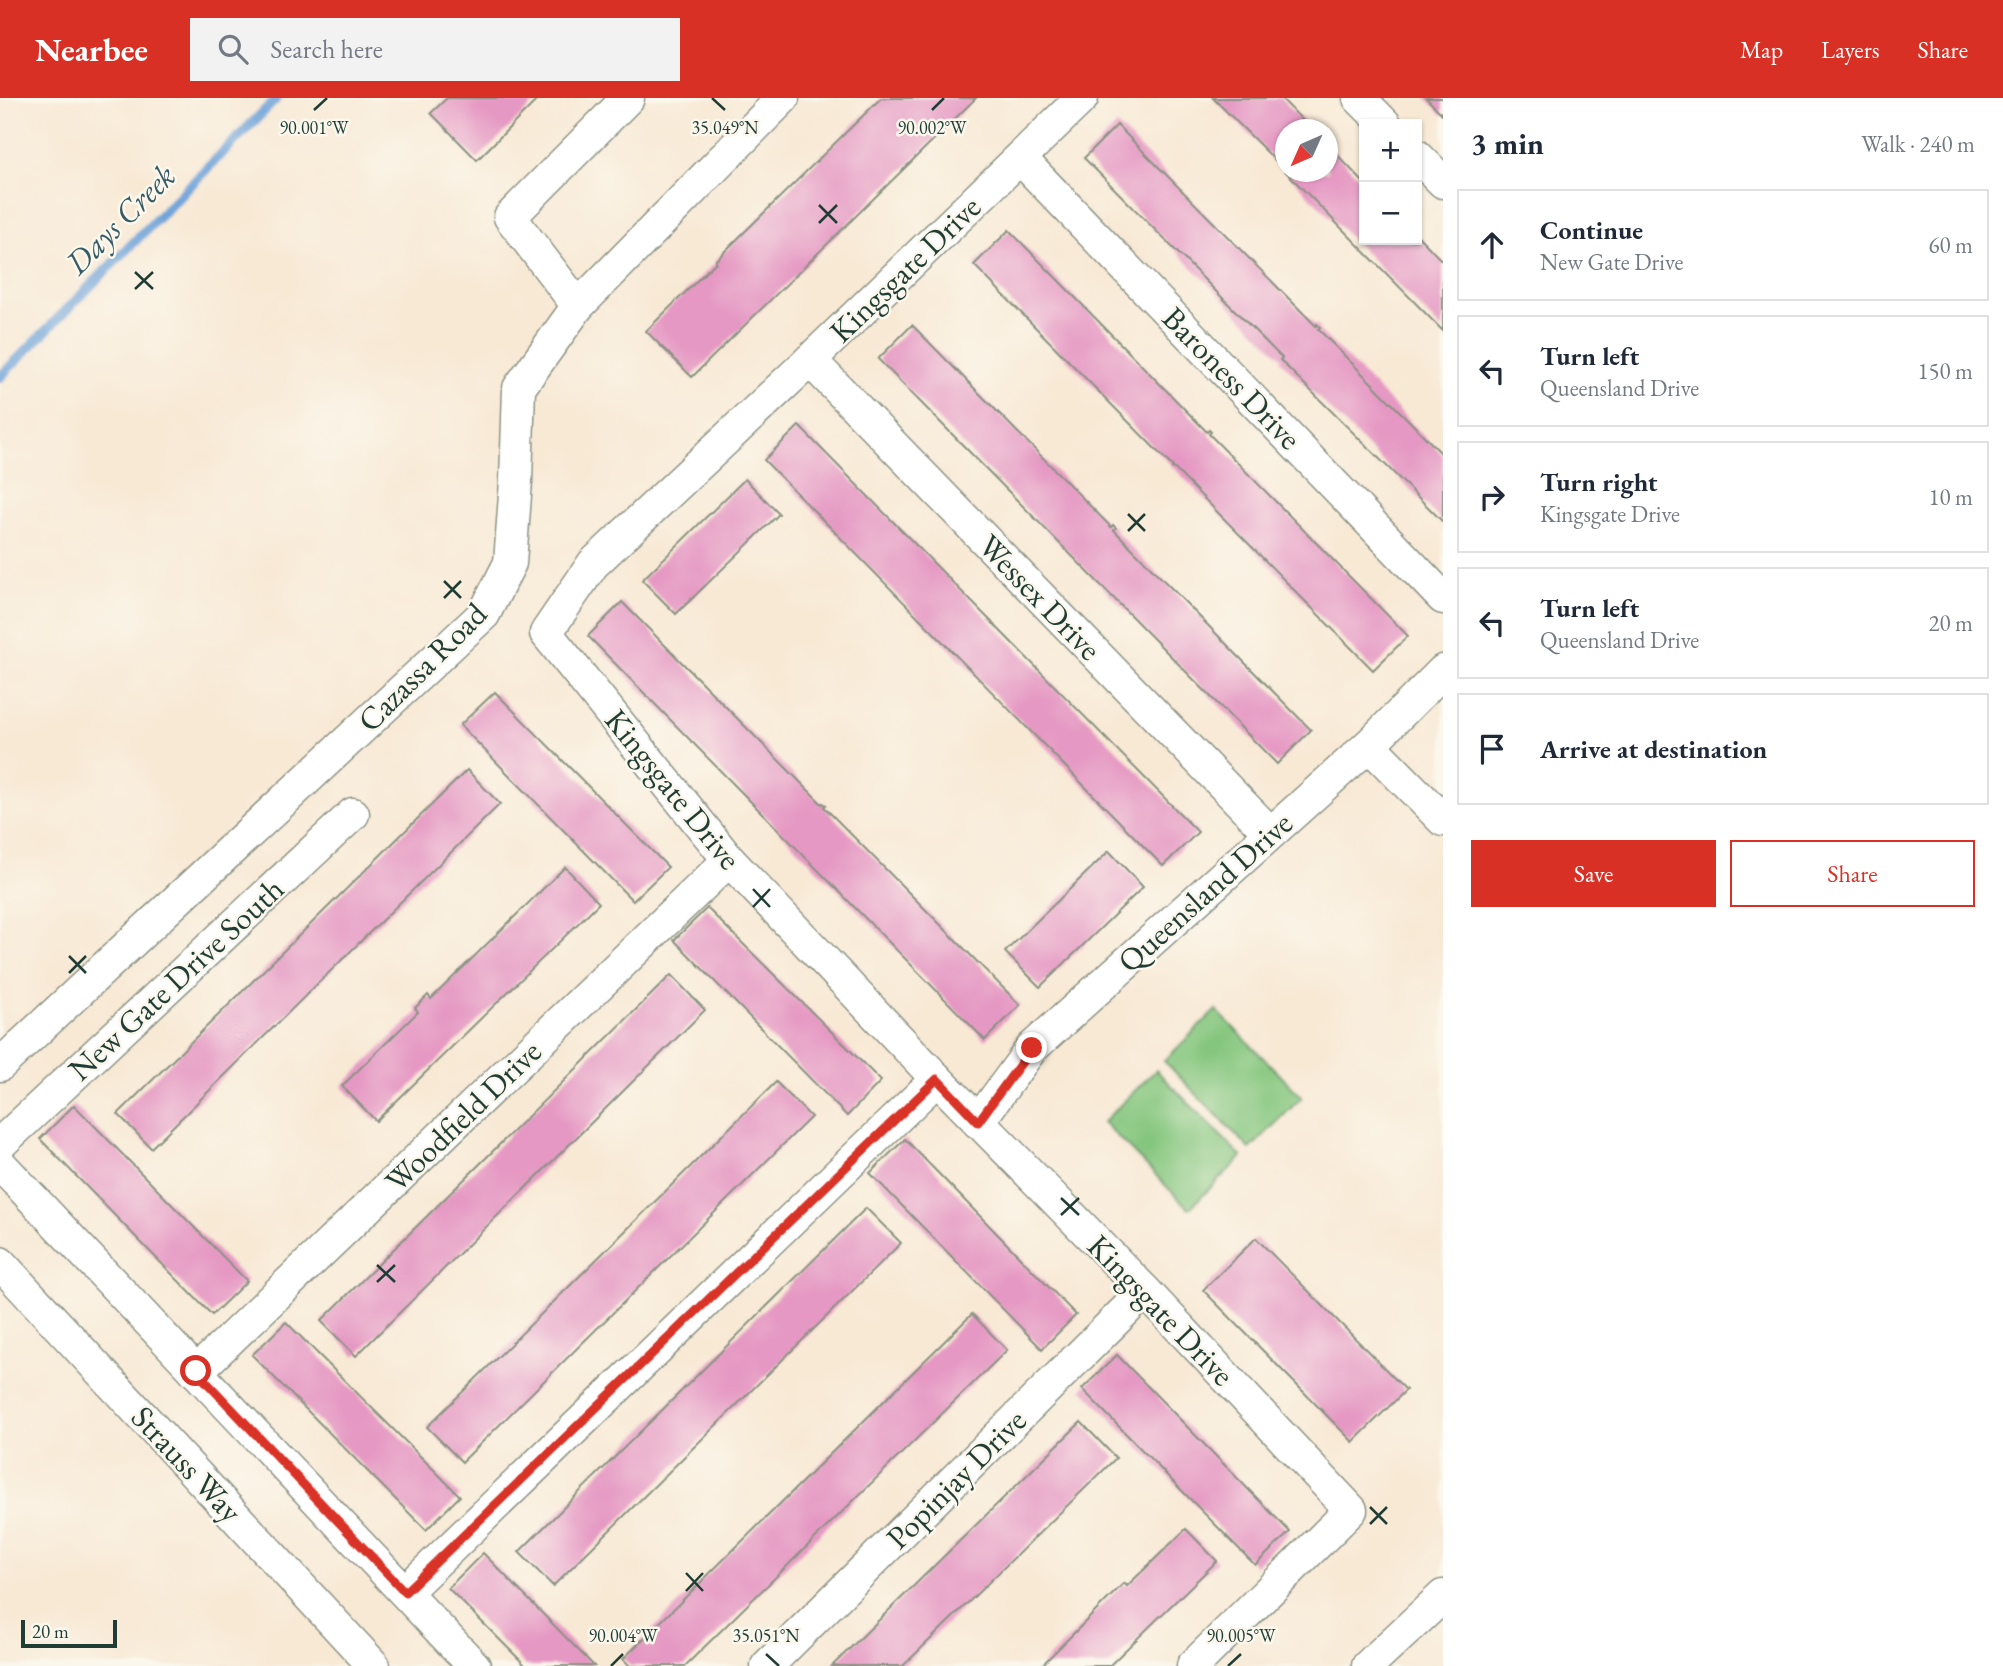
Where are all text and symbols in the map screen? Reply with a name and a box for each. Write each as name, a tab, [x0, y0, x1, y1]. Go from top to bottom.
search box	[190, 18, 680, 81]
text: Nearbee	[35, 28, 148, 71]
icon: search	[214, 30, 252, 68]
text: Search here	[270, 32, 383, 66]
text: Map	[1740, 34, 1783, 65]
text: Layers	[1821, 34, 1880, 65]
text: Share	[1918, 34, 1968, 65]
text: 90.001°W	[279, 116, 349, 139]
text: 35.049°N	[692, 116, 759, 139]
text: 90.002°W	[897, 116, 967, 139]
north arrow	[1275, 119, 1338, 182]
map controls	[1359, 119, 1422, 245]
button: +	[1359, 119, 1422, 182]
text: 3 min	[1471, 124, 1544, 163]
text: Walk · 240 m	[1861, 129, 1975, 159]
water label: Days Creek	[55, 154, 185, 284]
button: −	[1359, 182, 1422, 245]
street label: Kingsgate Drive	[820, 186, 990, 352]
text: Continue	[1540, 213, 1643, 247]
icon: ahead	[1473, 226, 1511, 264]
text: 60 m	[1928, 230, 1973, 260]
text: New Gate Drive	[1540, 247, 1683, 277]
street label: Baroness Drive	[1153, 298, 1311, 458]
text: Turn left	[1540, 339, 1639, 373]
icon: left	[1473, 352, 1511, 390]
text: 150 m	[1917, 356, 1973, 386]
text: Queensland Drive	[1540, 373, 1699, 403]
text: Turn right	[1540, 465, 1658, 499]
icon: right	[1473, 478, 1511, 516]
text: 10 m	[1928, 482, 1973, 512]
text: Kingsgate Drive	[1540, 499, 1680, 529]
street label: Wessex Drive	[969, 525, 1111, 669]
text: Turn left	[1540, 591, 1639, 625]
street label: Cazassa Road	[348, 593, 496, 741]
icon: left	[1473, 604, 1511, 642]
text: 20 m	[1928, 608, 1973, 638]
text: Queensland Drive	[1540, 625, 1699, 655]
street label: Kingsgate Drive	[595, 700, 751, 878]
icon: arrive	[1473, 730, 1511, 768]
text: Arrive at destination	[1540, 732, 1767, 766]
street label: Queensland Drive	[1109, 802, 1301, 982]
button: Save	[1471, 840, 1716, 907]
button: Share	[1730, 840, 1975, 907]
street label: New Gate Drive South	[59, 868, 293, 1090]
street label: Woodfield Drive	[376, 1031, 550, 1201]
route end	[1016, 1032, 1047, 1063]
street label: Kingsgate Drive	[1078, 1225, 1244, 1395]
route start	[180, 1355, 211, 1386]
street label: Strauss Way	[122, 1397, 252, 1532]
street label: Popinjay Drive	[877, 1400, 1035, 1558]
scale bar	[21, 1617, 117, 1649]
text: 20 m	[32, 1619, 69, 1644]
text: 90.004°W	[588, 1624, 658, 1647]
text: 35.051°N	[733, 1624, 800, 1647]
text: 90.005°W	[1206, 1624, 1276, 1647]

